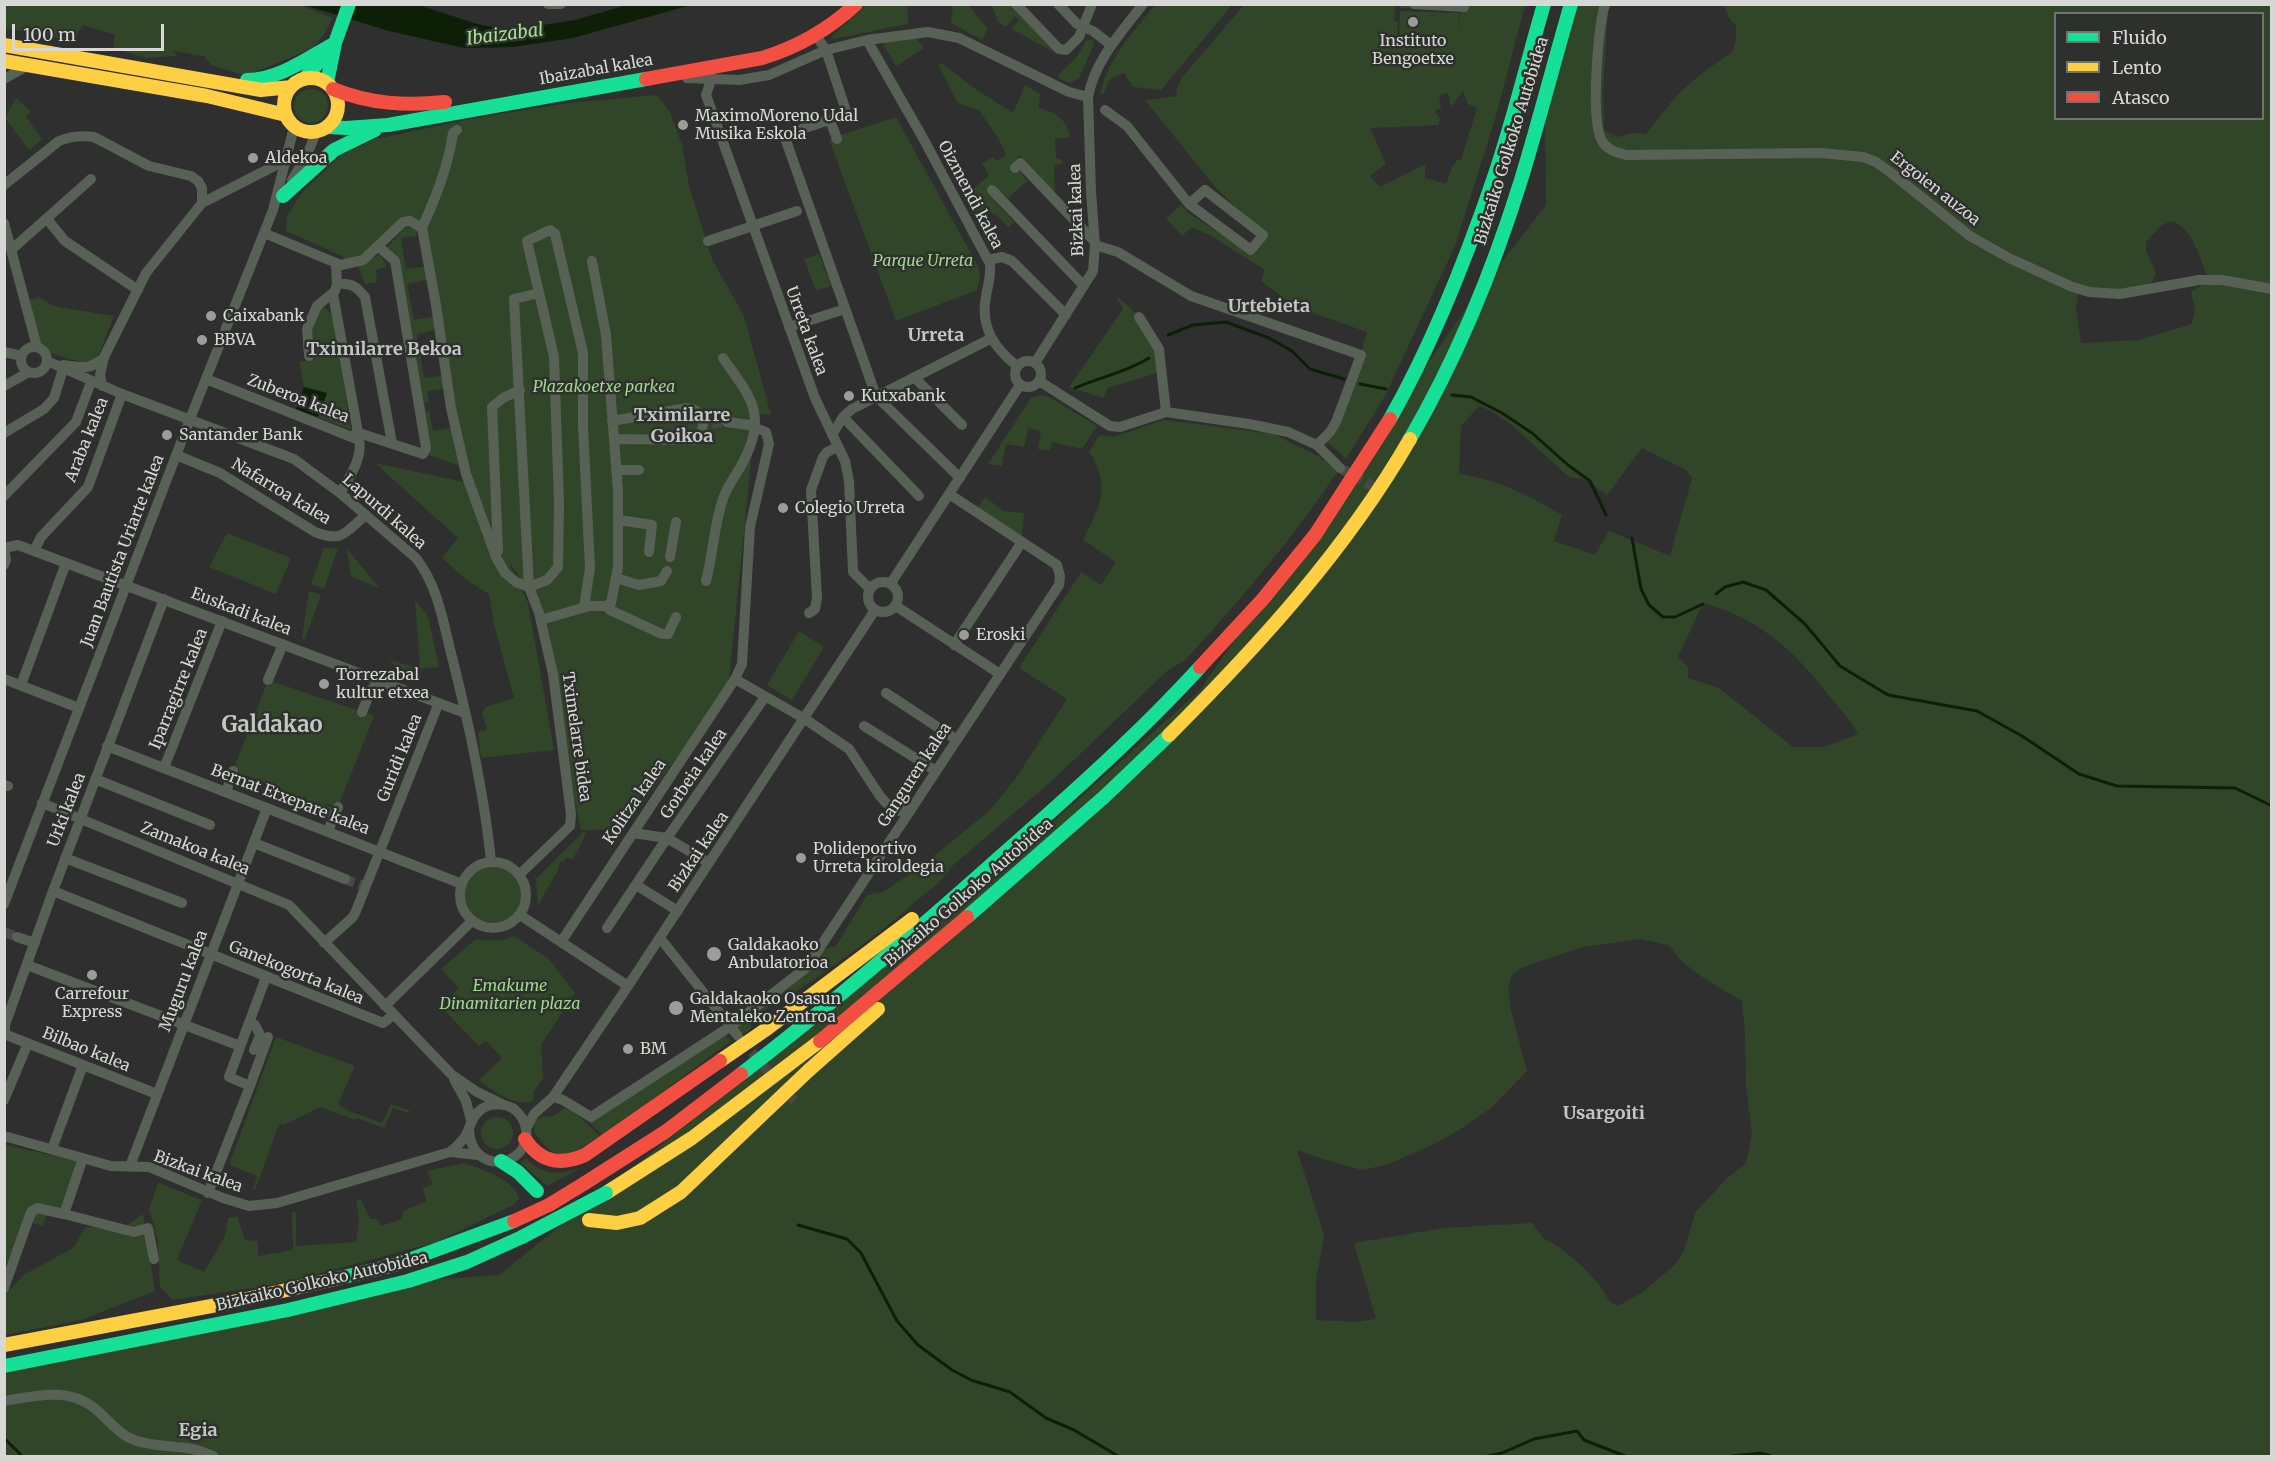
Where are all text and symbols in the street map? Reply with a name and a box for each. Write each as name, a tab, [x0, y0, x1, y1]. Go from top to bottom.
scale bar	[15, 12, 166, 50]
legend	[2054, 12, 2264, 120]
marker: Instituto Bengoetxe	[1406, 15, 1420, 29]
water label: Ibaizabal	[465, 20, 545, 50]
text: 100 m	[23, 23, 76, 46]
text: Fluido	[2112, 26, 2167, 49]
place label: Instituto Bengoetxe	[1372, 31, 1454, 69]
street label: Bizkaiko Golkoko Autobidea	[1471, 35, 1553, 247]
street label: Ibaizabal kalea	[538, 51, 654, 89]
text: Lento	[2112, 56, 2162, 79]
text: Atasco	[2112, 86, 2170, 109]
place label: MaximoMoreno Udal Musika Eskola	[695, 106, 858, 144]
marker: MaximoMoreno Udal Musika Eskola	[676, 118, 690, 132]
street label: Oizmendi kalea	[933, 138, 1007, 252]
place label: Aldekoa	[265, 148, 327, 168]
street label: Ergoien auzoa	[1886, 148, 1984, 230]
marker: Aldekoa	[246, 151, 260, 165]
street label: Bizkai kalea	[1066, 163, 1088, 257]
park label: Parque Urreta	[873, 251, 973, 271]
street label: Urreta kalea	[781, 284, 831, 378]
district label: Urtebieta	[1228, 296, 1310, 318]
place label: Caixabank	[223, 306, 304, 326]
marker: Caixabank	[204, 309, 218, 323]
district label: Urreta	[908, 325, 964, 347]
place label: BBVA	[214, 330, 255, 350]
marker: BBVA	[195, 333, 209, 347]
district label: Tximilarre Bekoa	[306, 339, 462, 361]
street label: Zuberoa kalea	[244, 371, 352, 427]
park label: Plazakoetxe parkea	[533, 377, 675, 397]
place label: Kutxabank	[861, 386, 946, 406]
marker: Kutxabank	[842, 389, 856, 403]
street label: Araba kalea	[61, 395, 113, 485]
district label: Tximilarre Goikoa	[634, 405, 730, 448]
place label: Santander Bank	[179, 425, 303, 445]
marker: Santander Bank	[160, 428, 174, 442]
street label: Juan Bautista Uriarte kalea	[77, 452, 169, 650]
street label: Nafarroa kalea	[228, 455, 334, 529]
street label: Lapurdi kalea	[338, 470, 430, 554]
place label: Colegio Urreta	[795, 498, 905, 518]
marker: Colegio Urreta	[776, 501, 790, 515]
street label: Euskadi kalea	[188, 584, 294, 640]
place label: Eroski	[976, 625, 1025, 645]
street label: Iparragirre kalea	[146, 626, 212, 752]
marker: Eroski	[957, 628, 971, 642]
place label: Torrezabal kultur etxea	[336, 665, 429, 703]
street label: Tximelarre bidea	[557, 671, 595, 803]
marker: Torrezabal kultur etxea	[317, 677, 331, 691]
street label: Guridi kalea	[374, 711, 426, 805]
district label: Galdakao	[221, 713, 323, 739]
street label: Ganguren kalea	[874, 719, 956, 831]
street label: Gorbeia kalea	[657, 725, 731, 823]
street label: Kolitza kalea	[599, 756, 671, 848]
street label: Bernat Etxepare kalea	[208, 761, 372, 839]
street label: Urki kalea	[44, 770, 90, 850]
street label: Bizkai kalea	[665, 808, 733, 896]
street label: Bizkaiko Golkoko Autobidea	[881, 815, 1057, 971]
street label: Zamakoa kalea	[138, 818, 252, 880]
place label: Polideportivo Urreta kiroldegia	[813, 839, 944, 877]
marker: Polideportivo Urreta kiroldegia	[794, 851, 808, 865]
street label: Muguru kalea	[156, 928, 212, 1034]
place label: Galdakaoko Anbulatorioa	[728, 935, 828, 973]
street label: Ganekogorta kalea	[226, 937, 366, 1009]
marker: Galdakaoko Anbulatorioa	[705, 945, 723, 963]
marker: Carrefour Express	[85, 968, 99, 982]
park label: Emakume Dinamitarien plaza	[440, 976, 580, 1014]
place label: Carrefour Express	[55, 984, 129, 1022]
place label: Galdakaoko Osasun Mentaleko Zentroa	[690, 989, 841, 1027]
marker: Galdakaoko Osasun Mentaleko Zentroa	[667, 999, 685, 1017]
street label: Bilbao kalea	[39, 1024, 133, 1076]
place label: BM	[640, 1039, 667, 1059]
marker: BM	[621, 1042, 635, 1056]
district label: Usargoiti	[1563, 1103, 1645, 1125]
street label: Bizkai kalea	[151, 1147, 245, 1197]
street label: Bizkaiko Golkoko Autobidea	[214, 1248, 430, 1316]
district label: Egia	[178, 1420, 218, 1442]

